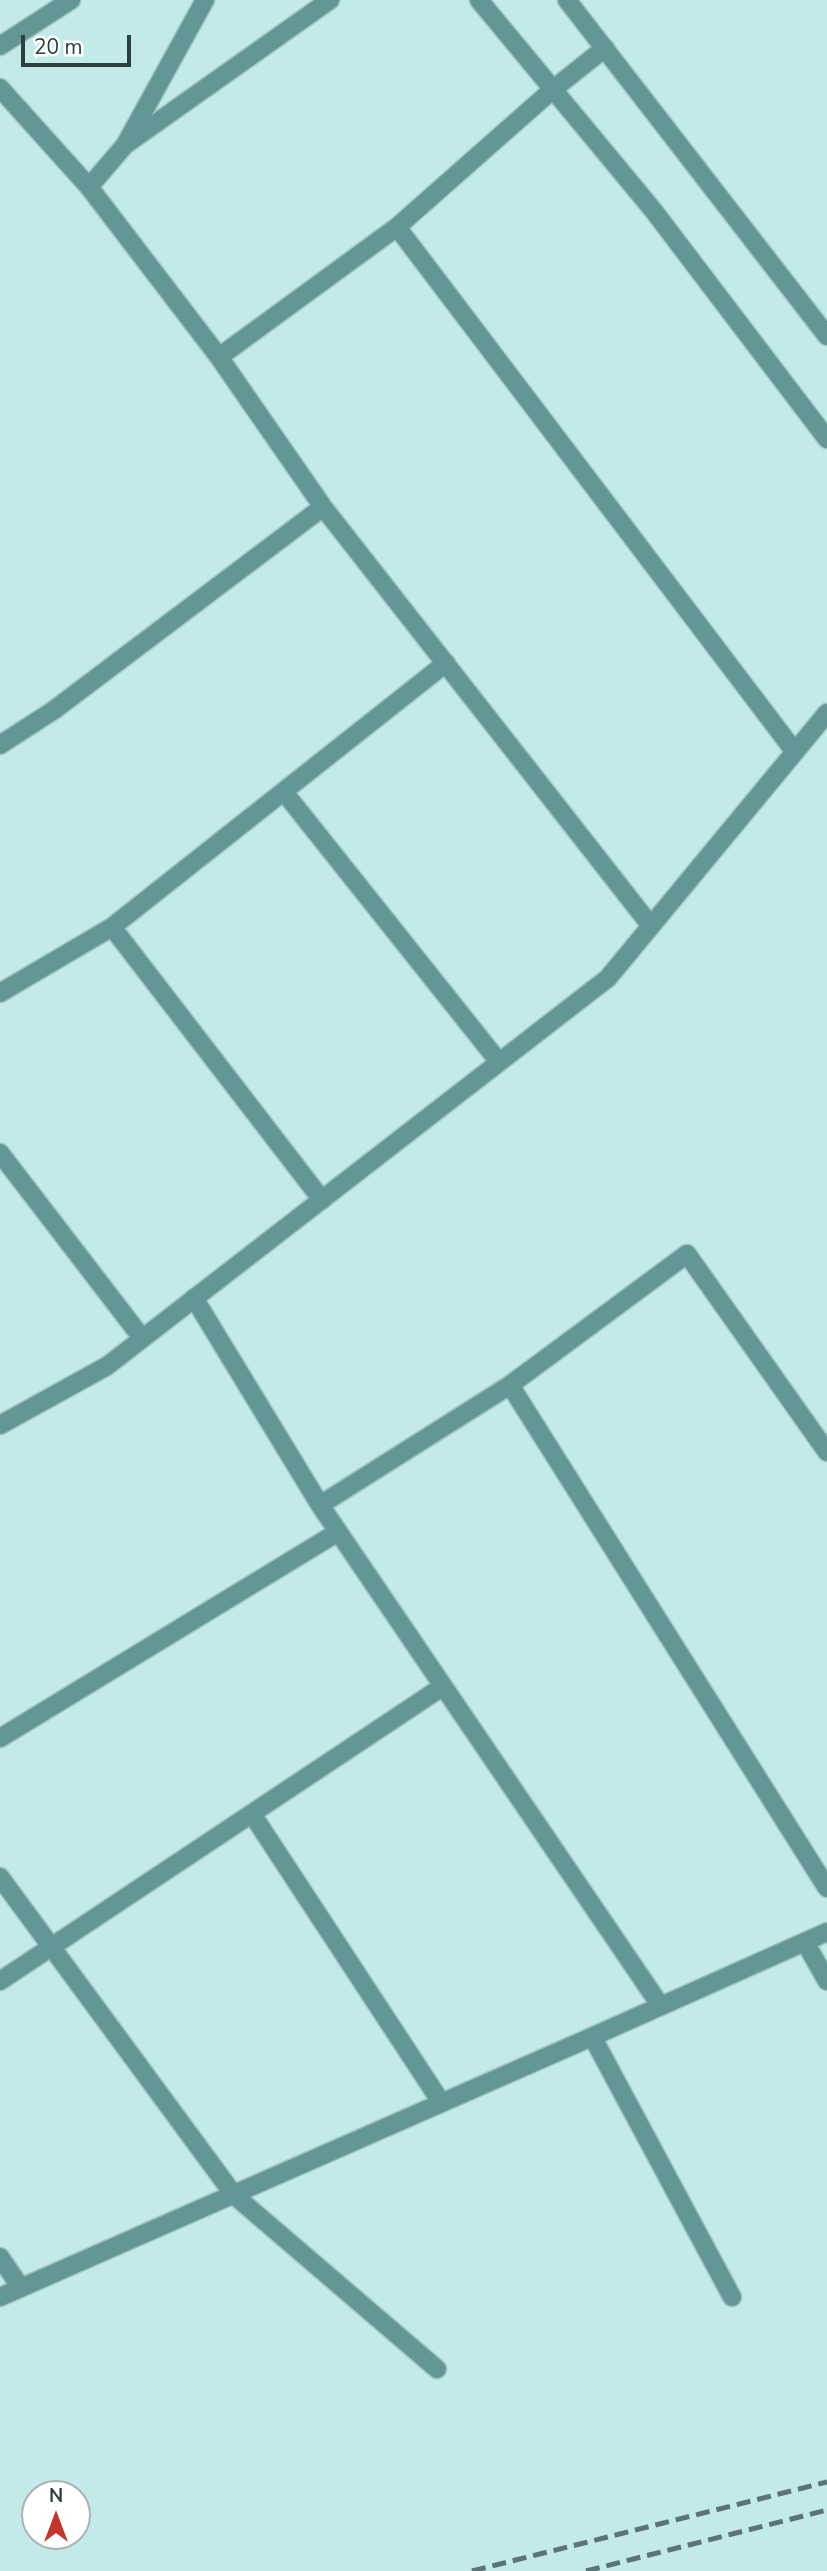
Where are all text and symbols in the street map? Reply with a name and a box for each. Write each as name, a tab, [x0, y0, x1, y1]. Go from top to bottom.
scale bar	[24, 21, 135, 65]
text: 20 m	[34, 33, 83, 61]
north arrow	[21, 2480, 91, 2550]
text: N	[49, 2483, 63, 2509]

